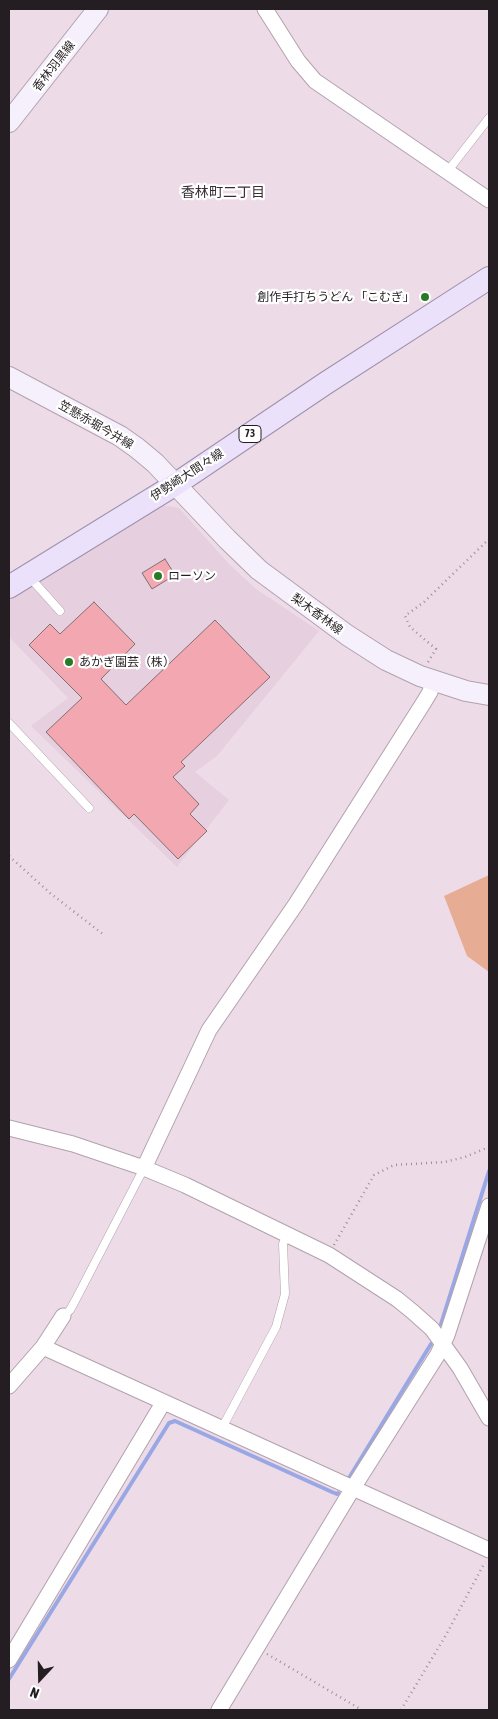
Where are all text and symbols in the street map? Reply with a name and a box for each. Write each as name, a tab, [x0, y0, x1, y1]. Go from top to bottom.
street label: 香林羽黒線	[30, 38, 78, 94]
district label: 香林町二丁目	[181, 185, 265, 201]
place label: 創作手打ちうどん 「こむぎ」	[257, 290, 415, 304]
marker: 創作手打ちうどん 「こむぎ」	[419, 291, 431, 303]
street label: 笠懸赤堀今井線	[56, 398, 136, 452]
road number: 73	[239, 426, 261, 442]
street label: 伊勢崎大間々線	[148, 446, 226, 504]
place label: ローソン	[168, 569, 216, 583]
marker: ローソン	[152, 570, 164, 582]
street label: 梨木香林線	[288, 591, 346, 637]
place label: あかぎ園芸（株）	[79, 655, 175, 669]
marker: あかぎ園芸（株）	[63, 656, 75, 668]
north arrow	[15, 1654, 65, 1704]
text: N	[28, 1684, 41, 1702]

